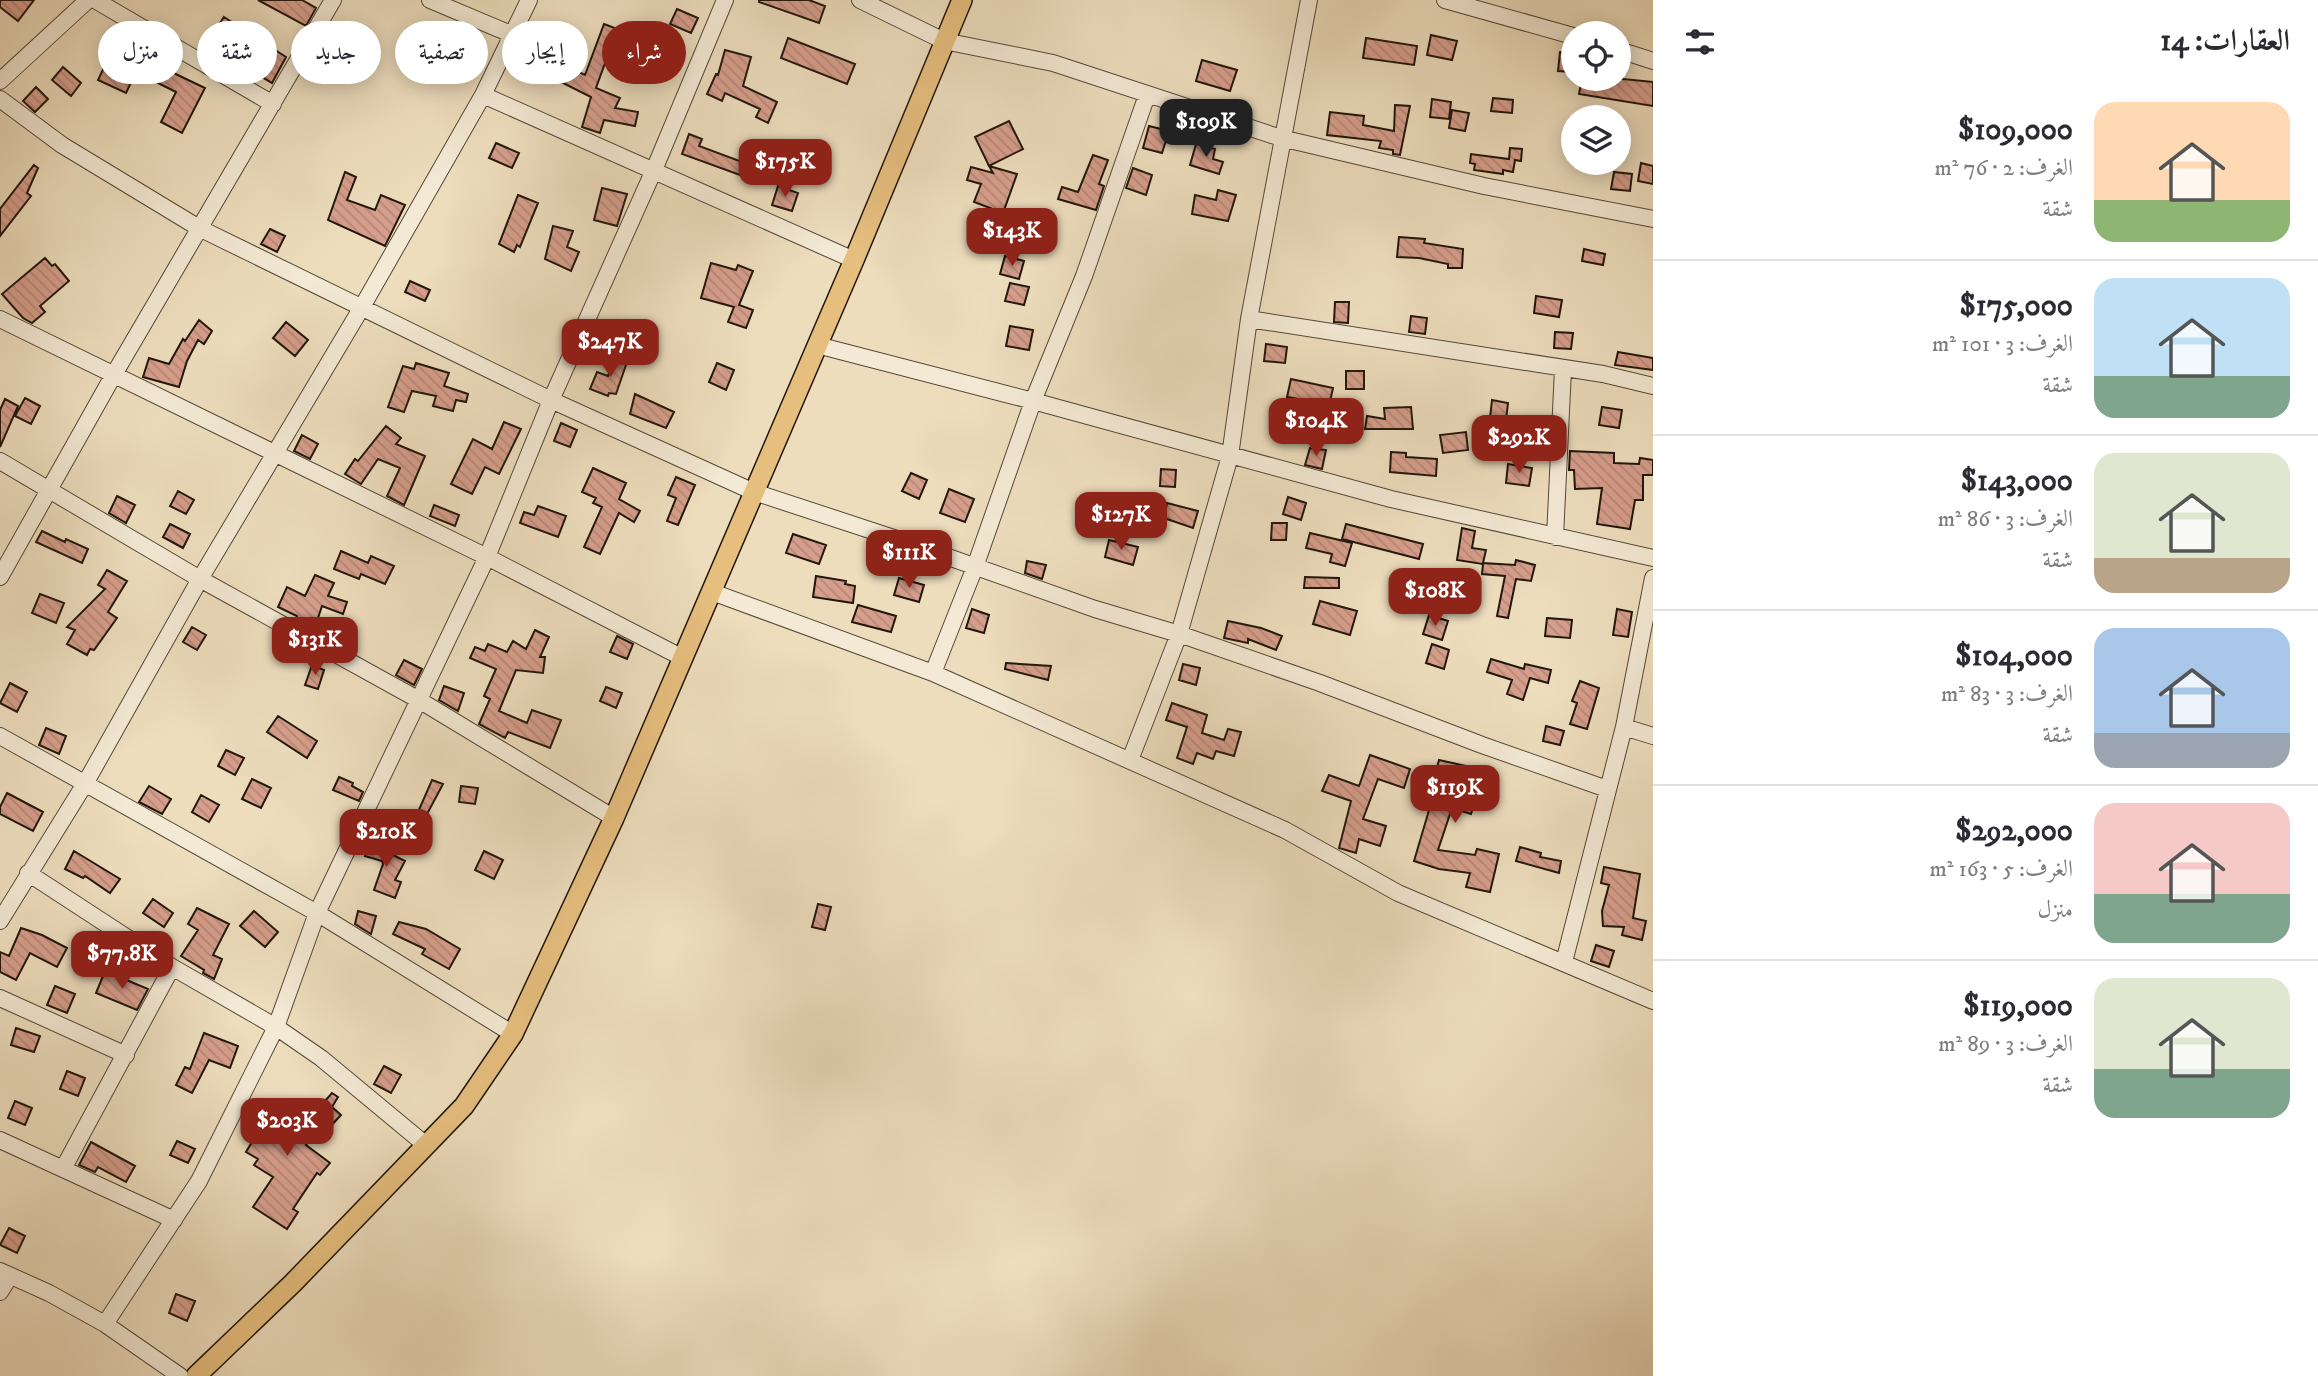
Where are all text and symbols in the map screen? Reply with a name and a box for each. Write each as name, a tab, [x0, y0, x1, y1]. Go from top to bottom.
chip: منزل	[98, 21, 183, 84]
chip: شقة	[197, 21, 277, 84]
chip: جديد	[291, 21, 381, 84]
chip: تصفية	[395, 21, 488, 84]
chip: إيجار	[502, 21, 588, 84]
chip: شراء	[602, 21, 686, 84]
map controls	[1561, 21, 1631, 175]
button: locate	[1561, 21, 1631, 91]
icon: filters	[1681, 23, 1719, 61]
text: العقارات: 14	[2160, 23, 2290, 60]
pin: $109K	[1157, 100, 1255, 159]
button: layers	[1561, 105, 1631, 175]
text: $109K	[1176, 107, 1236, 136]
text: $109,000	[1958, 112, 2073, 149]
icon: home	[2150, 130, 2234, 214]
pin: $175K	[736, 140, 834, 199]
text: $175K	[755, 147, 815, 176]
text: الغرف: 2 · 76 m²	[1934, 154, 2073, 183]
text: شقة	[2043, 195, 2073, 224]
pin: $143K	[963, 208, 1061, 268]
text: $143K	[983, 216, 1041, 245]
text: $175,000	[1959, 288, 2073, 325]
icon: home	[2150, 306, 2234, 390]
pin: $247K	[561, 320, 659, 379]
text: $247K	[578, 327, 642, 356]
text: الغرف: 3 · 101 m²	[1932, 330, 2073, 359]
text: شقة	[2043, 371, 2073, 400]
pin: $104K	[1267, 398, 1365, 458]
text: $104K	[1285, 406, 1347, 435]
pin: $292K	[1470, 416, 1568, 475]
text: $292K	[1488, 423, 1550, 452]
text: $143,000	[1961, 463, 2073, 500]
icon: home	[2150, 481, 2234, 565]
pin: $127K	[1072, 492, 1170, 552]
text: $127K	[1091, 500, 1151, 529]
text: الغرف: 3 · 86 m²	[1938, 505, 2073, 534]
pin: $111K	[860, 530, 958, 590]
text: $111K	[882, 538, 936, 567]
text: شقة	[2043, 546, 2073, 575]
pin: $108K	[1386, 568, 1484, 628]
text: $108K	[1405, 576, 1465, 605]
pin: $131K	[266, 618, 364, 677]
text: $131K	[288, 625, 342, 654]
text: $104,000	[1955, 638, 2073, 675]
icon: home	[2150, 656, 2234, 740]
text: الغرف: 3 · 83 m²	[1941, 680, 2073, 709]
text: شقة	[2043, 721, 2073, 750]
pin: $119K	[1406, 766, 1504, 825]
text: $119K	[1426, 773, 1484, 802]
pin: $210K	[337, 810, 435, 869]
text: $292,000	[1955, 813, 2073, 850]
text: $210K	[356, 817, 416, 846]
icon: home	[2150, 831, 2234, 915]
text: الغرف: 5 · 163 m²	[1929, 855, 2073, 884]
text: منزل	[2038, 896, 2073, 925]
pin: $77.8K	[65, 932, 179, 991]
text: $77.8K	[87, 939, 157, 968]
text: $119,000	[1963, 988, 2073, 1025]
icon: home	[2150, 1006, 2234, 1090]
text: الغرف: 3 · 89 m²	[1938, 1030, 2073, 1059]
text: شقة	[2043, 1071, 2073, 1100]
pin: $203K	[238, 1098, 336, 1158]
text: $203K	[257, 1106, 317, 1135]

